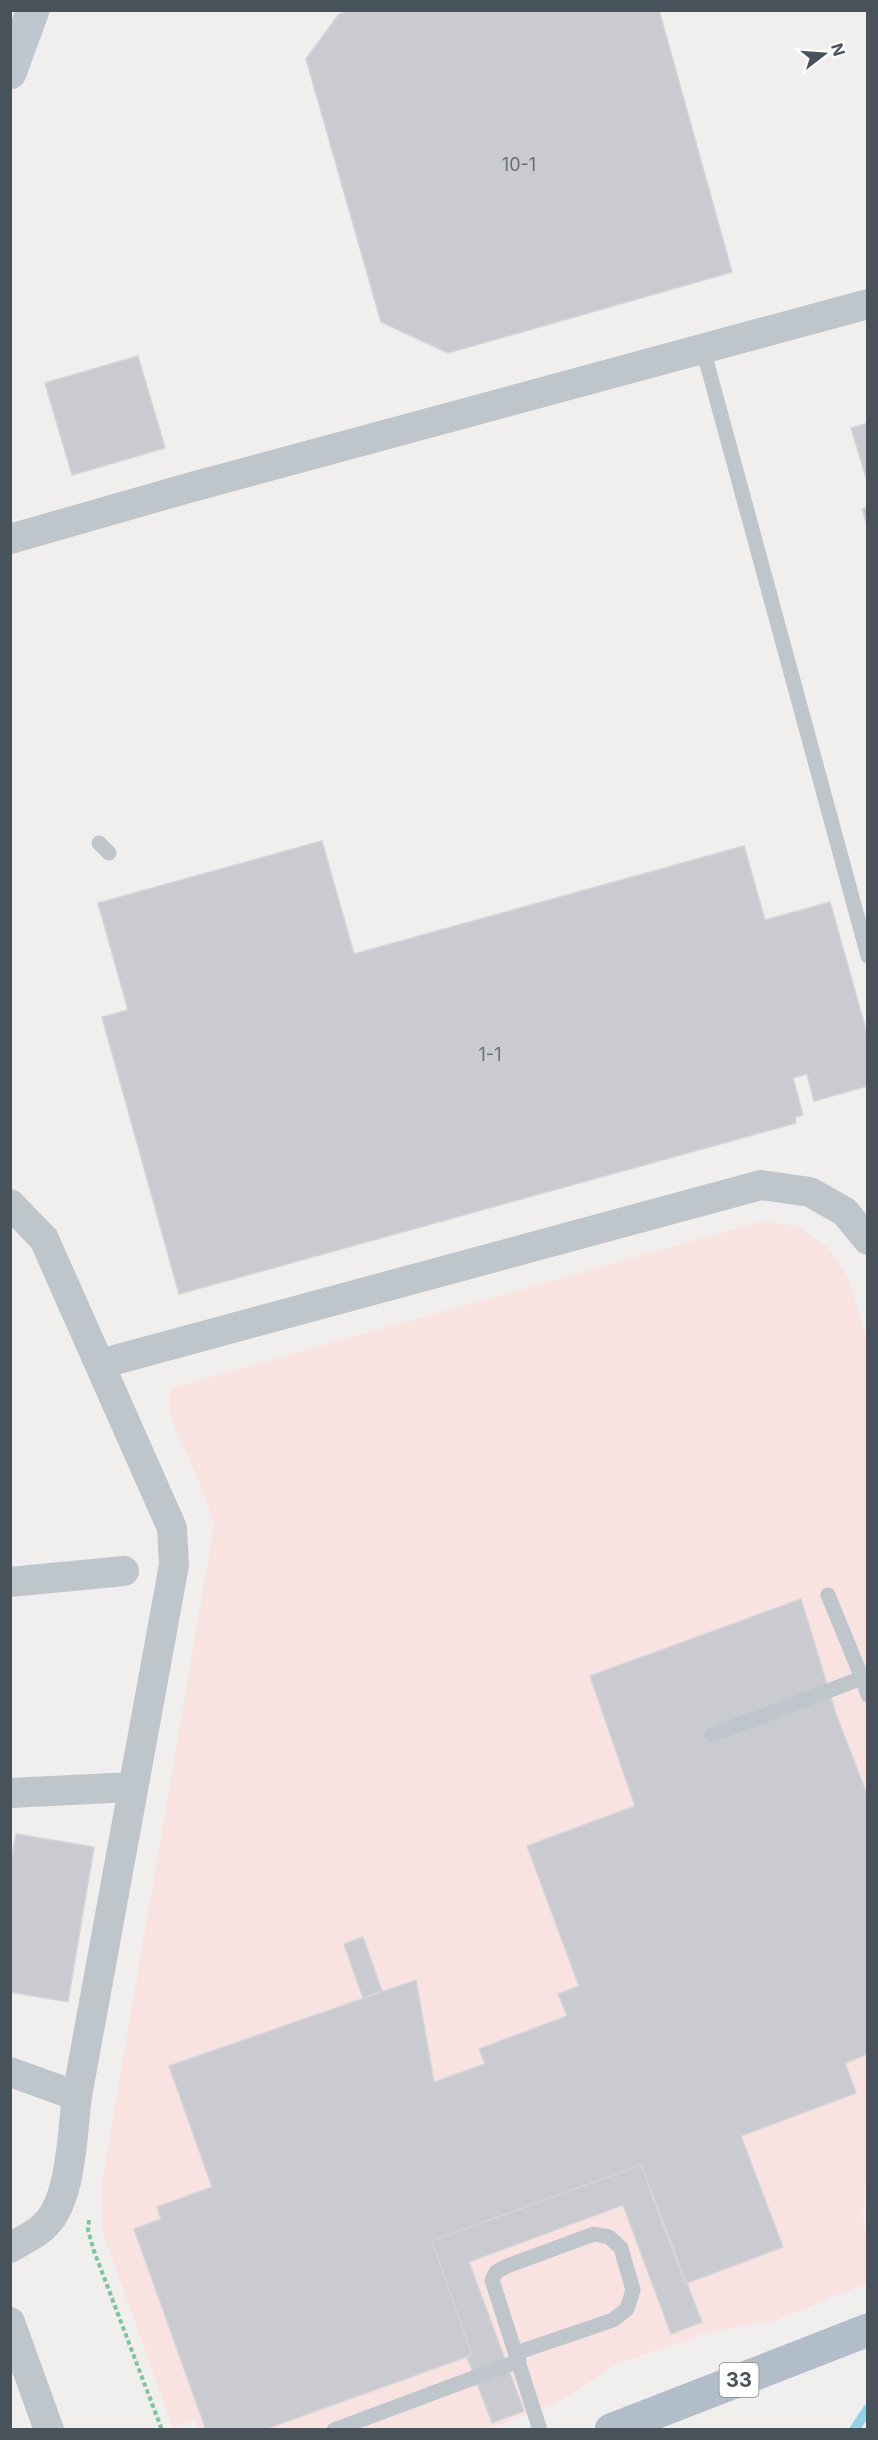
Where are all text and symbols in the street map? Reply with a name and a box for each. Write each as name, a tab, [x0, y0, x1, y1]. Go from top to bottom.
north arrow	[794, 24, 854, 84]
text: N	[827, 41, 850, 58]
house number: 10-1	[502, 154, 536, 175]
house number: 1-1	[479, 1044, 501, 1065]
road number: 33	[720, 2363, 758, 2397]

